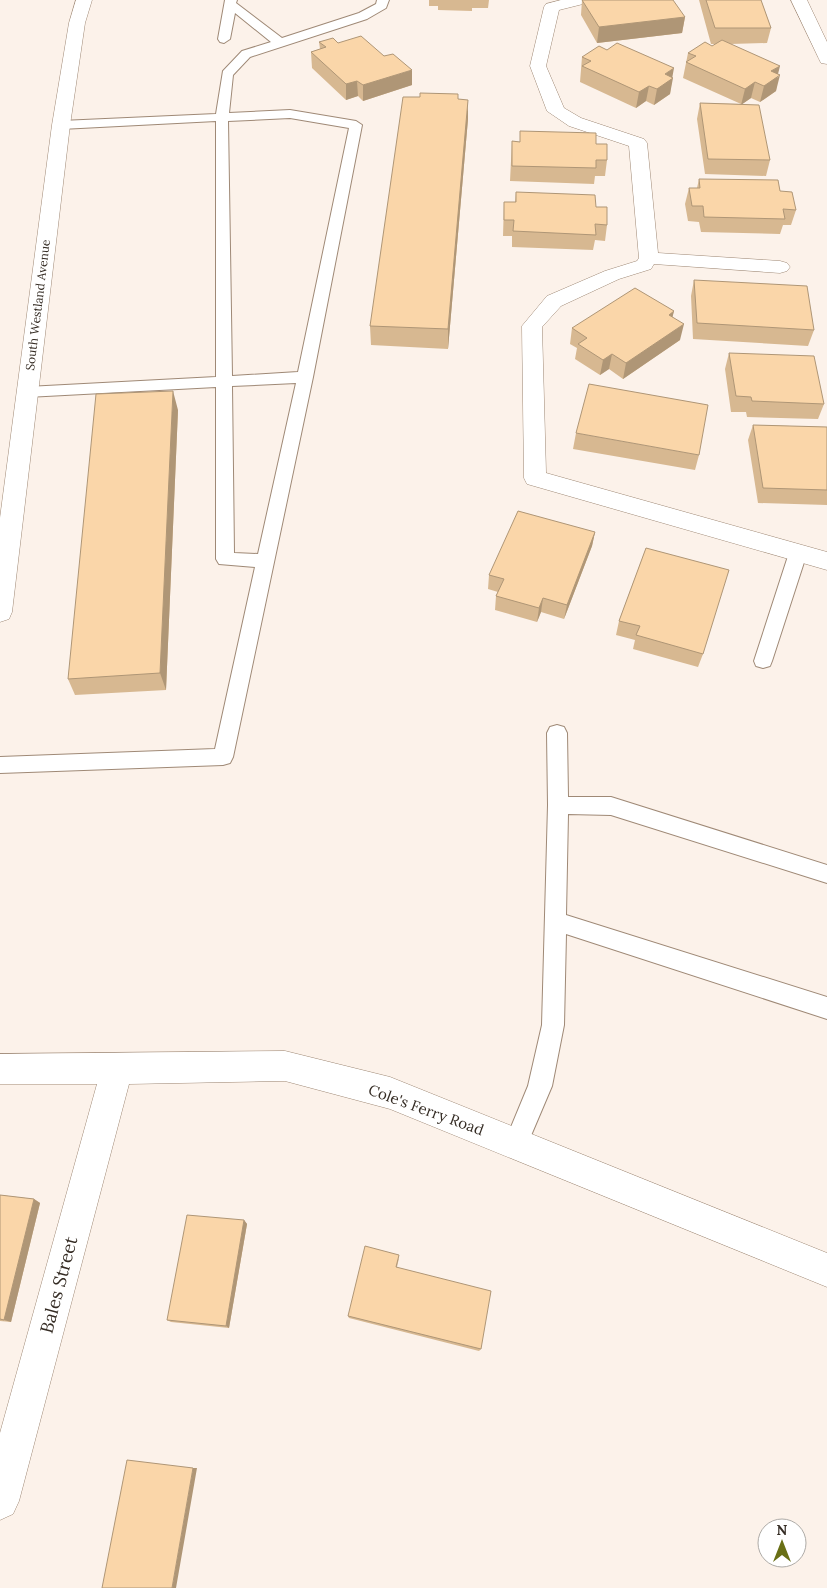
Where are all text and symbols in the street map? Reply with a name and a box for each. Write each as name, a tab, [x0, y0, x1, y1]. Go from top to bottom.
street label: South Westland Avenue	[22, 238, 53, 371]
street label: Cole's Ferry Road	[366, 1080, 486, 1139]
street label: Bales Street	[35, 1234, 82, 1336]
north arrow	[757, 1518, 807, 1568]
text: N	[777, 1521, 788, 1539]

